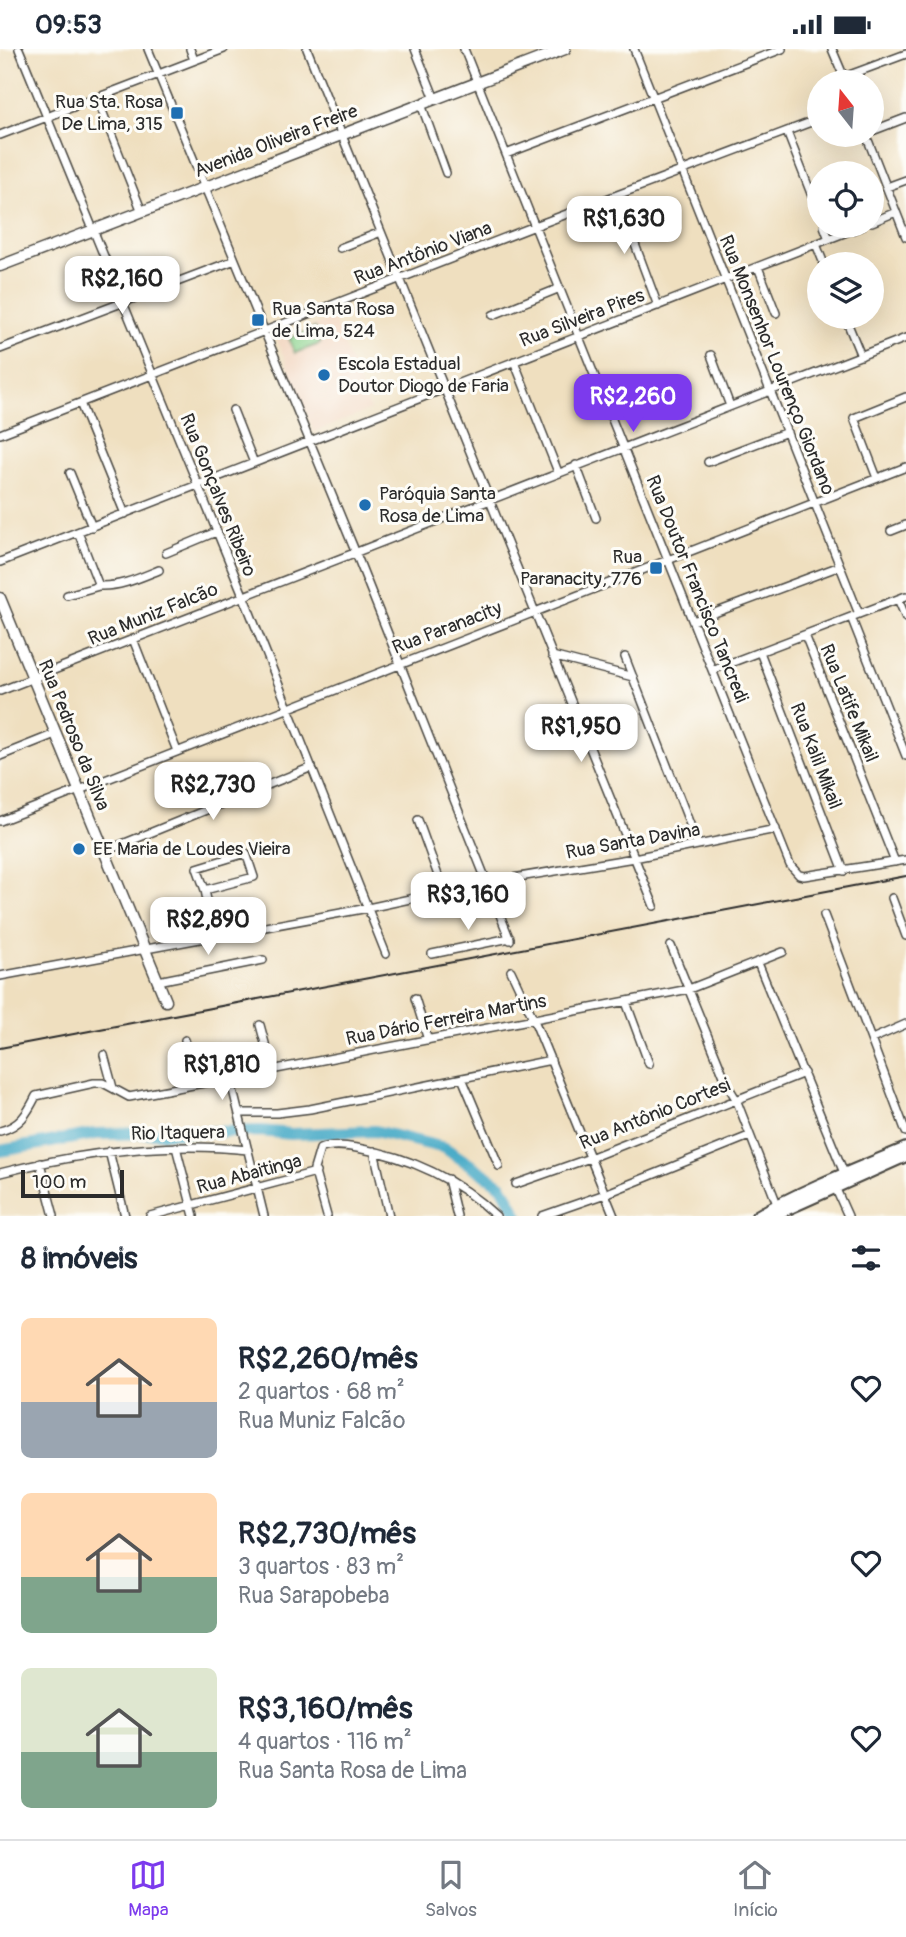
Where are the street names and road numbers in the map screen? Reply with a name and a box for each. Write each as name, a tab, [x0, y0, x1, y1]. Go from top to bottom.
street label: Avenida Oliveira Freire	[191, 99, 362, 183]
street label: Rua Antônio Viana	[351, 216, 495, 290]
street label: Rua Monsenhor Lourenço Giordano	[714, 232, 840, 498]
street label: Rua Silveira Pires	[516, 283, 648, 353]
street label: Rua Gonçalves Ribeiro	[174, 410, 262, 580]
street label: Rua Doutor Francisco Tancredi	[640, 472, 754, 706]
street label: Rua Muniz Falcão	[84, 577, 222, 651]
street label: Rua Paranacity	[389, 596, 505, 660]
street label: Rua Latife Mikail	[814, 640, 884, 766]
street label: Rua Pedroso da Silva	[33, 656, 115, 814]
street label: Rua Kalil Mikail	[785, 699, 847, 813]
street label: Rua Santa Davina	[564, 817, 702, 865]
street label: Rua Dário Ferreira Martins	[344, 989, 549, 1051]
street label: Rua Antônio Cortesi	[576, 1073, 734, 1155]
street label: Rio Itaquera	[131, 1120, 225, 1146]
street label: Rua Abaitinga	[194, 1148, 304, 1199]

